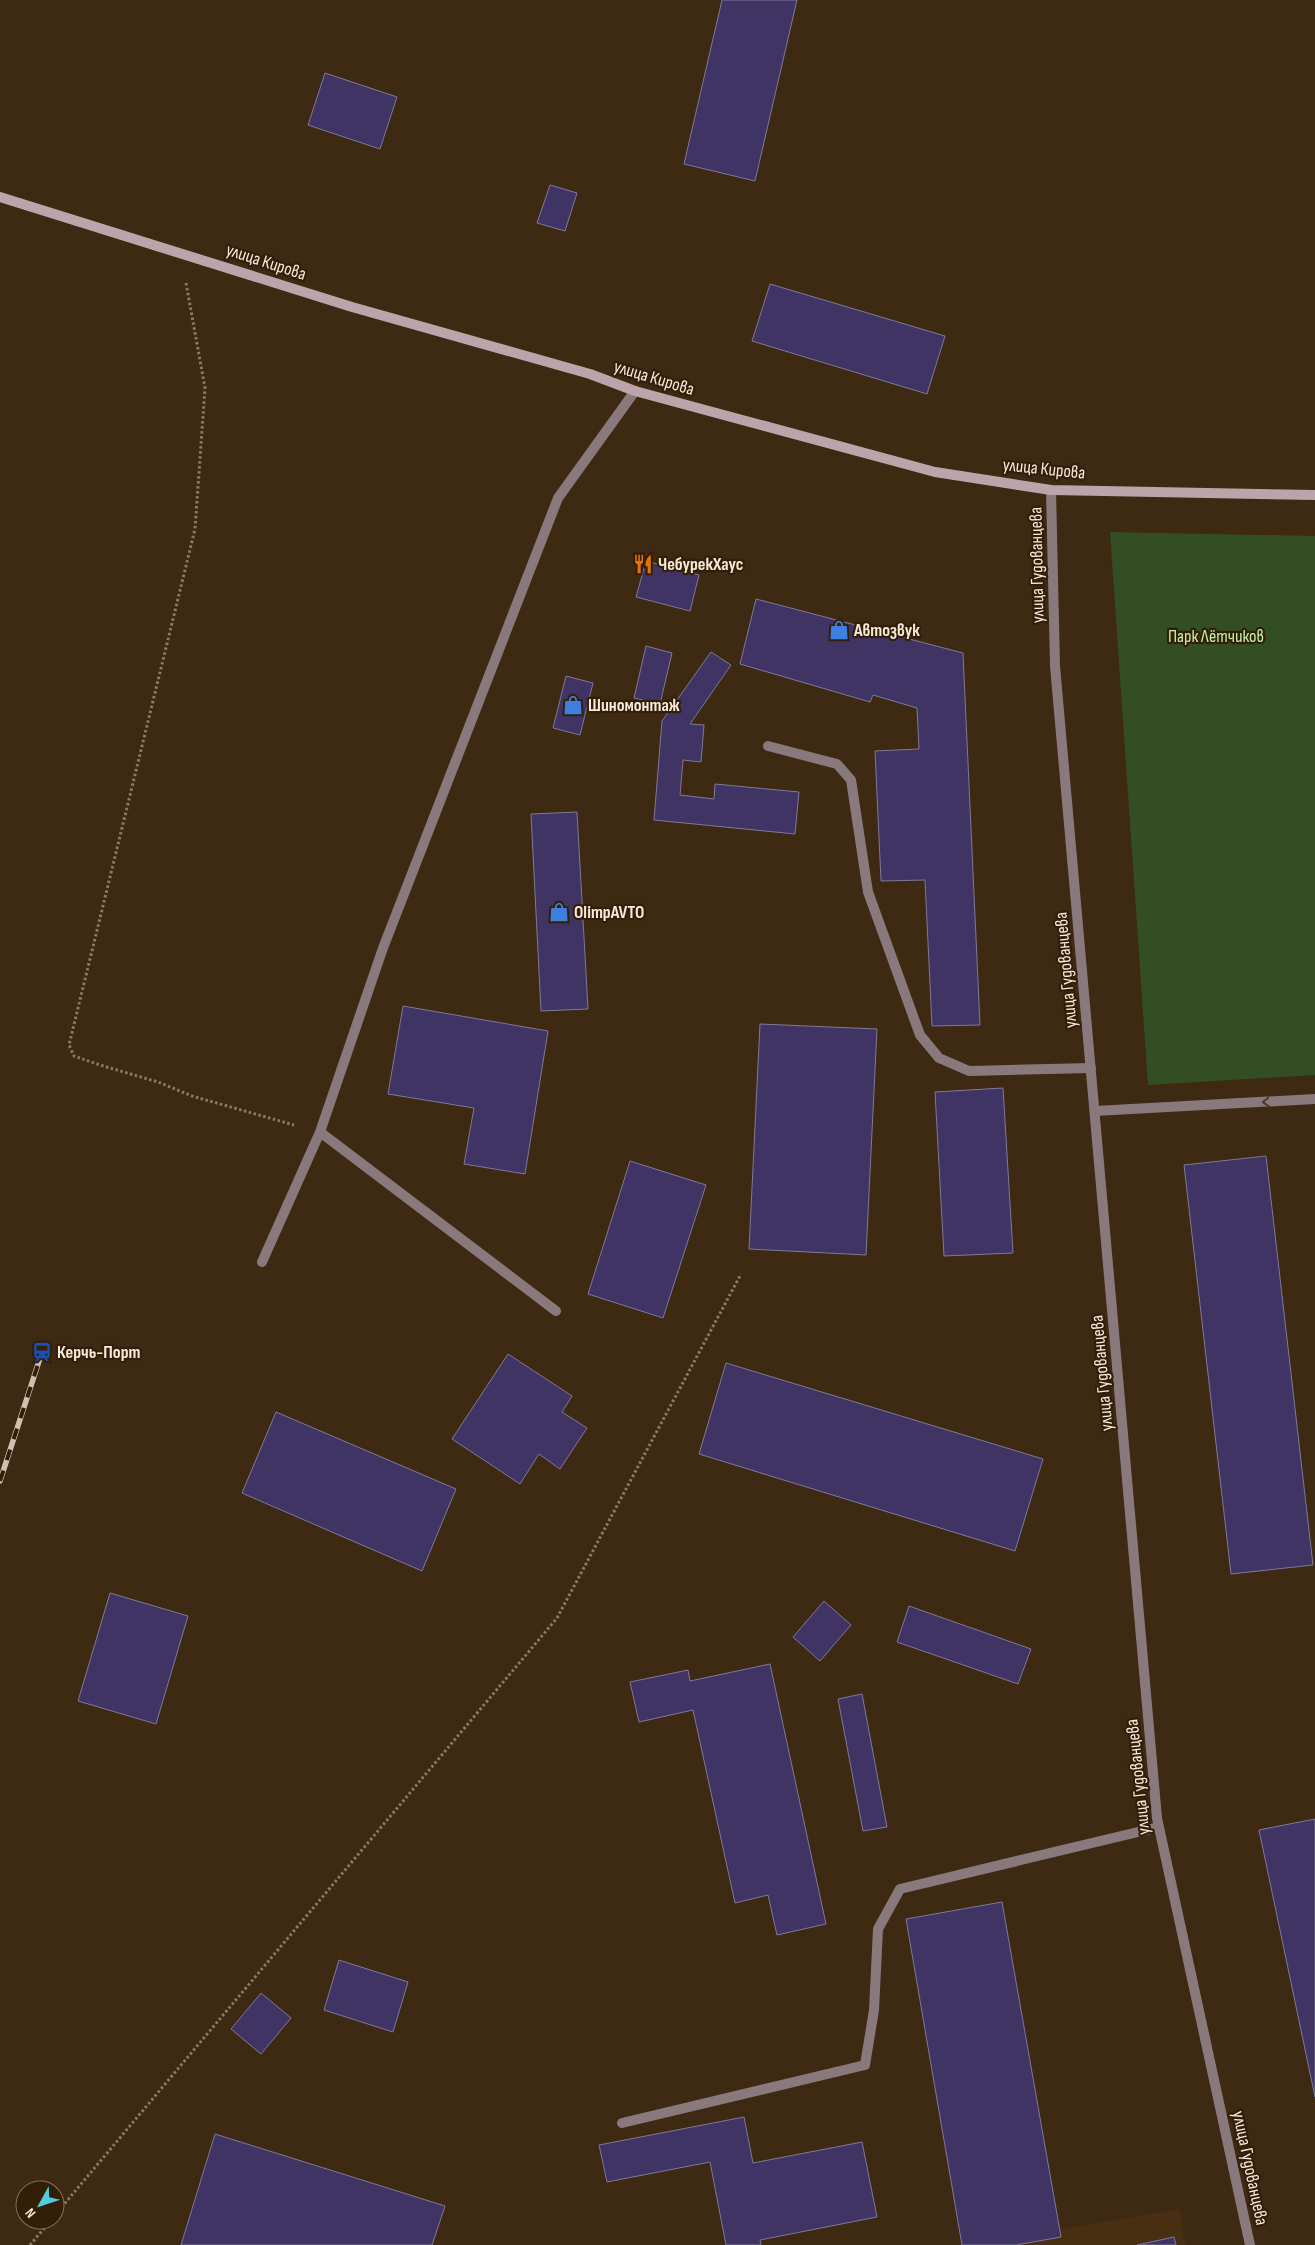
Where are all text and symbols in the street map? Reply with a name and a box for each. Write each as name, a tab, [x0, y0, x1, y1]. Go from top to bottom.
street label: улица Кирова	[223, 239, 309, 285]
street label: улица Кирова	[611, 356, 697, 400]
street label: улица Кирова	[1002, 454, 1086, 484]
street label: улица Гудованцева	[1025, 507, 1049, 623]
restaurant icon: ЧебурекХаус	[632, 553, 654, 575]
place label: ЧебурекХаус	[658, 554, 743, 575]
shop icon: Автозвук	[828, 619, 850, 641]
place label: Автозвук	[853, 620, 920, 641]
park label: Парк Лётчиков	[1168, 626, 1264, 647]
shop icon: Шиномонтаж	[562, 694, 584, 716]
place label: Шиномонтаж	[588, 695, 680, 716]
shop icon: OlimpAVTO	[548, 901, 570, 923]
place label: OlimpAVTO	[574, 902, 644, 923]
street label: улица Гудованцева	[1050, 911, 1082, 1029]
one-way arrow	[1262, 1097, 1270, 1107]
street label: улица Гудованцева	[1086, 1314, 1118, 1432]
station icon: Керчь-Порт	[31, 1341, 53, 1363]
place label: Керчь-Порт	[57, 1342, 140, 1363]
street label: улица Гудованцева	[1121, 1718, 1155, 1836]
street label: улица Гудованцева	[1228, 2109, 1272, 2227]
north arrow	[15, 2180, 65, 2230]
text: N	[22, 2205, 39, 2221]

